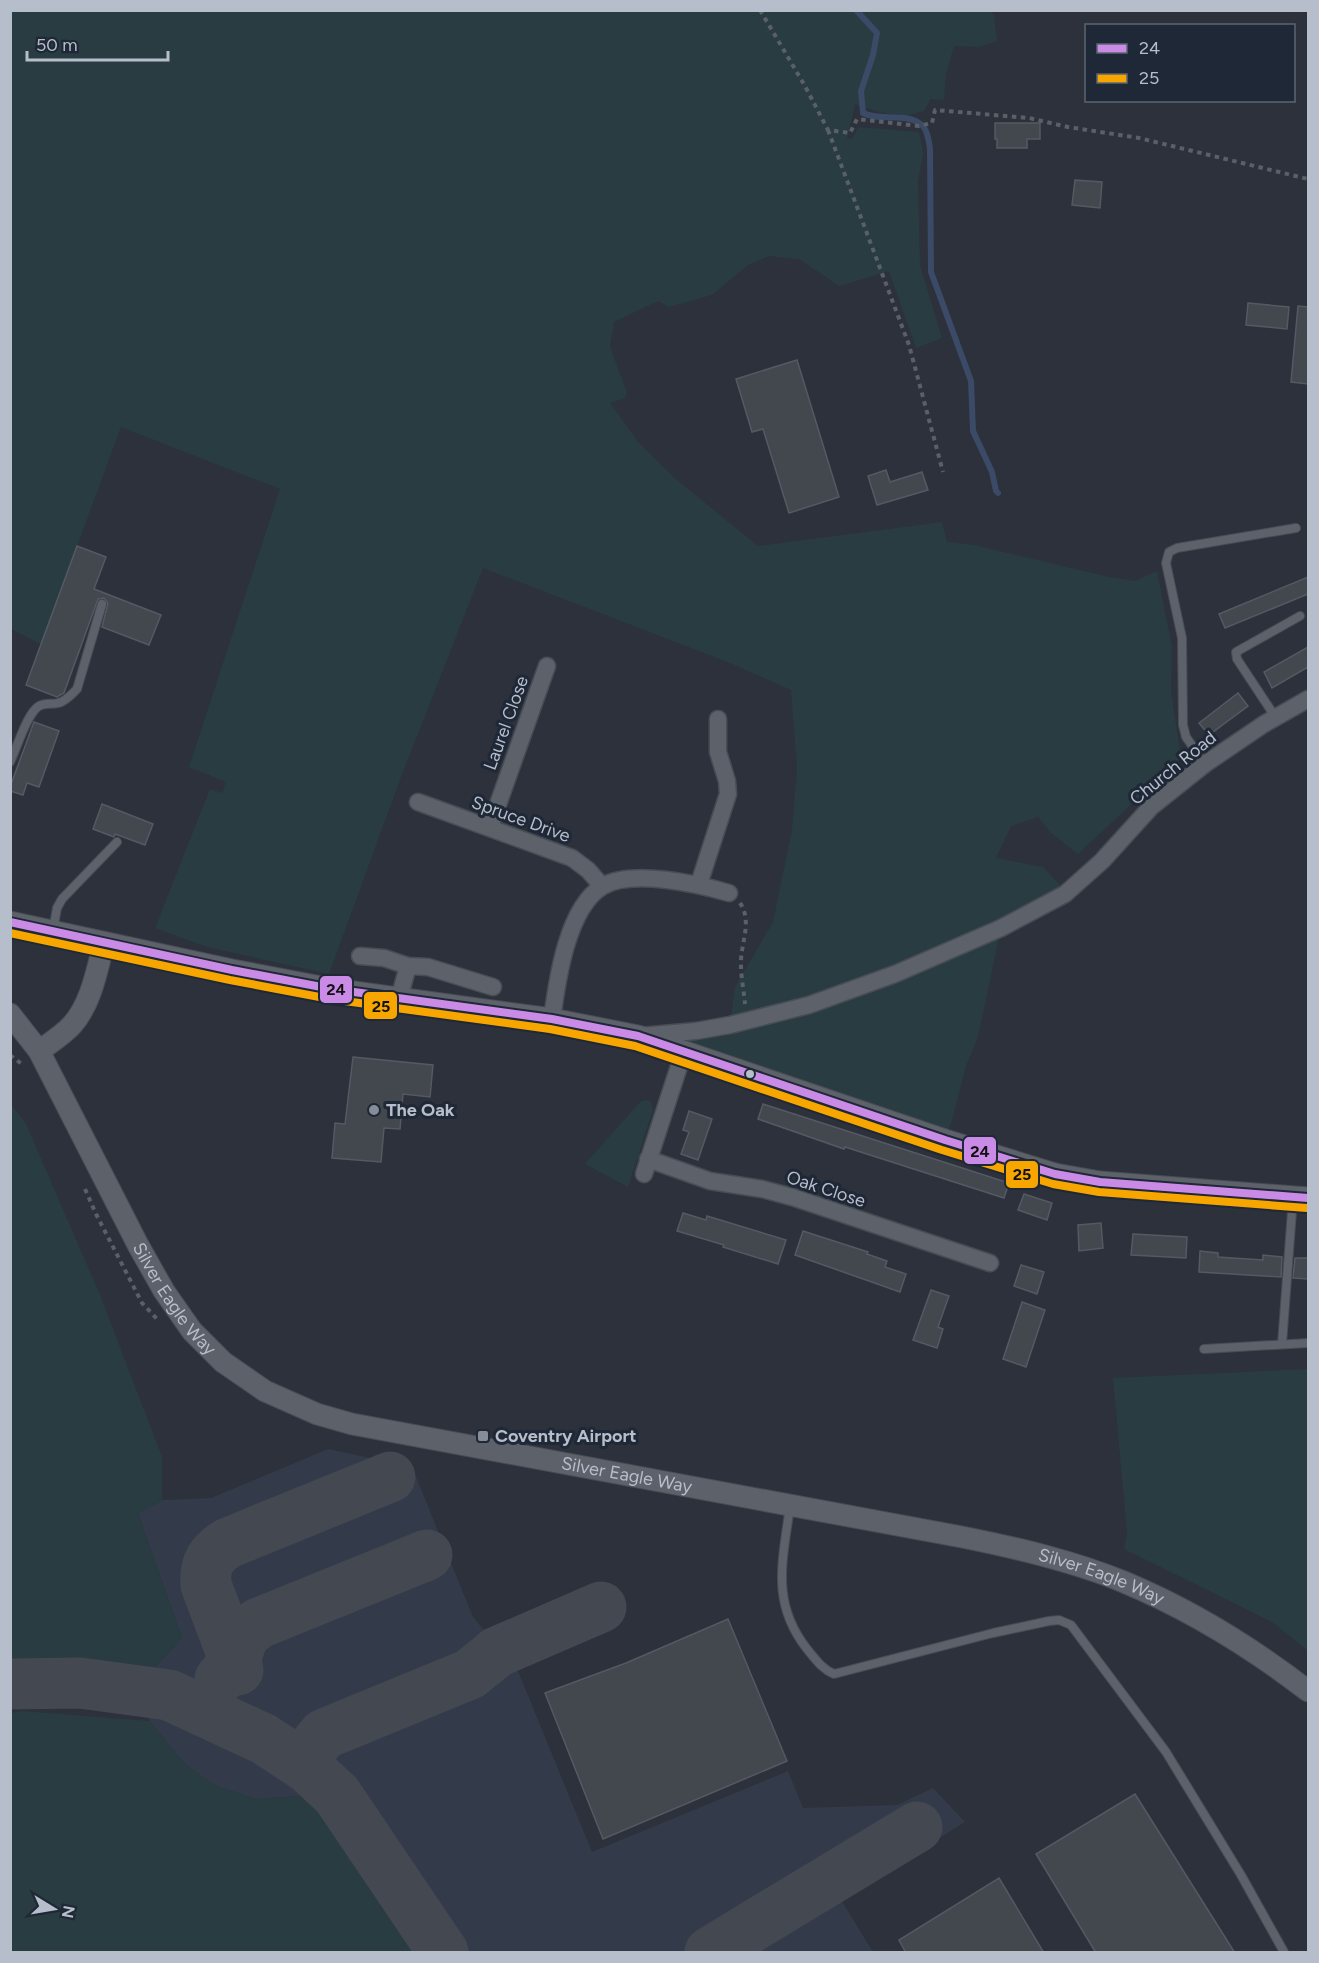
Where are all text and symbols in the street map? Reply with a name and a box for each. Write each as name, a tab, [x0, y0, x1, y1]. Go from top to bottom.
scale bar	[27, 24, 168, 62]
legend	[1085, 24, 1295, 102]
text: 50 m	[36, 34, 78, 56]
text: 24	[1139, 37, 1160, 59]
text: 25	[1139, 67, 1159, 89]
street label: Laurel Close	[479, 673, 533, 773]
street label: Church Road	[1125, 726, 1221, 810]
street label: Spruce Drive	[469, 791, 574, 847]
line badge: 24	[319, 975, 353, 1004]
text: 24	[326, 980, 346, 999]
line badge: 25	[363, 991, 398, 1020]
text: 25	[372, 997, 390, 1016]
unlabelled marker	[744, 1068, 756, 1080]
place label: The Oak	[386, 1099, 455, 1121]
marker: The Oak	[367, 1103, 381, 1117]
line badge: 24	[963, 1136, 997, 1165]
text: 24	[970, 1142, 990, 1161]
line badge: 25	[1005, 1160, 1039, 1189]
text: 25	[1013, 1165, 1031, 1184]
street label: Oak Close	[784, 1166, 869, 1212]
street label: Silver Eagle Way	[128, 1239, 221, 1360]
place label: Coventry Airport	[495, 1425, 636, 1447]
marker: Coventry Airport	[476, 1429, 490, 1443]
street label: Silver Eagle Way	[560, 1452, 694, 1498]
street label: Silver Eagle Way	[1036, 1544, 1168, 1610]
north arrow	[24, 1879, 84, 1939]
text: N	[58, 1904, 79, 1920]

